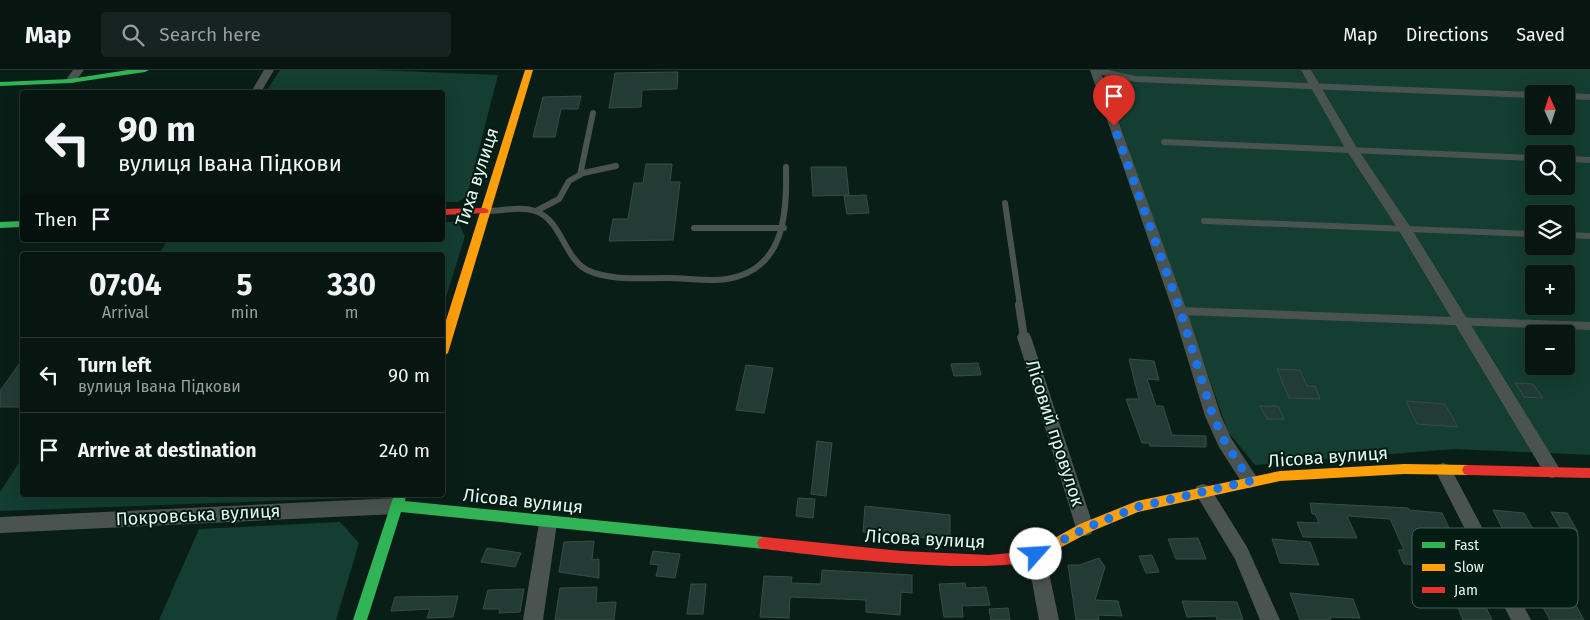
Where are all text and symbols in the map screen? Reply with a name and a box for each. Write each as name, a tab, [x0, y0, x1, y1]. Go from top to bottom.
search box	[101, 12, 451, 57]
text: Map	[25, 21, 71, 49]
icon: search	[119, 21, 147, 49]
text: Search here	[159, 23, 261, 46]
text: Map	[1343, 24, 1378, 46]
text: Directions	[1406, 24, 1488, 46]
text: Saved	[1516, 24, 1565, 46]
pin	[1093, 75, 1135, 126]
icon: arrive	[1100, 82, 1128, 110]
north arrow	[1525, 85, 1575, 135]
map controls	[1525, 85, 1575, 375]
text: 90 m	[118, 108, 196, 150]
icon: left	[35, 110, 100, 175]
street label: Тиха вулиця	[451, 125, 503, 229]
button: search	[1525, 145, 1575, 195]
text: вулиця Івана Підкови	[118, 150, 342, 177]
icon: arrive	[87, 205, 115, 233]
button: layers	[1525, 205, 1575, 255]
text: Then	[35, 208, 77, 231]
button: +	[1525, 265, 1575, 315]
text: 07:04	[89, 267, 162, 303]
text: 5	[236, 267, 253, 303]
text: 330	[327, 267, 376, 303]
text: Arrival	[102, 303, 149, 322]
text: min	[231, 303, 258, 322]
text: m	[345, 303, 359, 322]
button: −	[1525, 325, 1575, 375]
text: Turn left	[78, 354, 152, 377]
street label: Лісовий провулок	[1021, 357, 1089, 510]
icon: left	[35, 361, 63, 389]
text: 90 m	[388, 364, 430, 387]
text: вулиця Івана Підкови	[78, 377, 241, 396]
icon: arrive	[35, 436, 63, 464]
text: Arrive at destination	[78, 439, 257, 462]
text: 240 m	[379, 439, 430, 462]
street label: Лісова вулиця	[1267, 442, 1389, 472]
street label: Лісова вулиця	[462, 484, 584, 518]
street label: Покровська вулиця	[115, 500, 281, 530]
street label: Лісова вулиця	[864, 525, 986, 553]
position arrow	[1009, 527, 1061, 579]
legend	[1412, 528, 1578, 608]
text: Fast	[1454, 537, 1480, 554]
text: Slow	[1454, 559, 1484, 576]
text: Jam	[1454, 582, 1478, 599]

